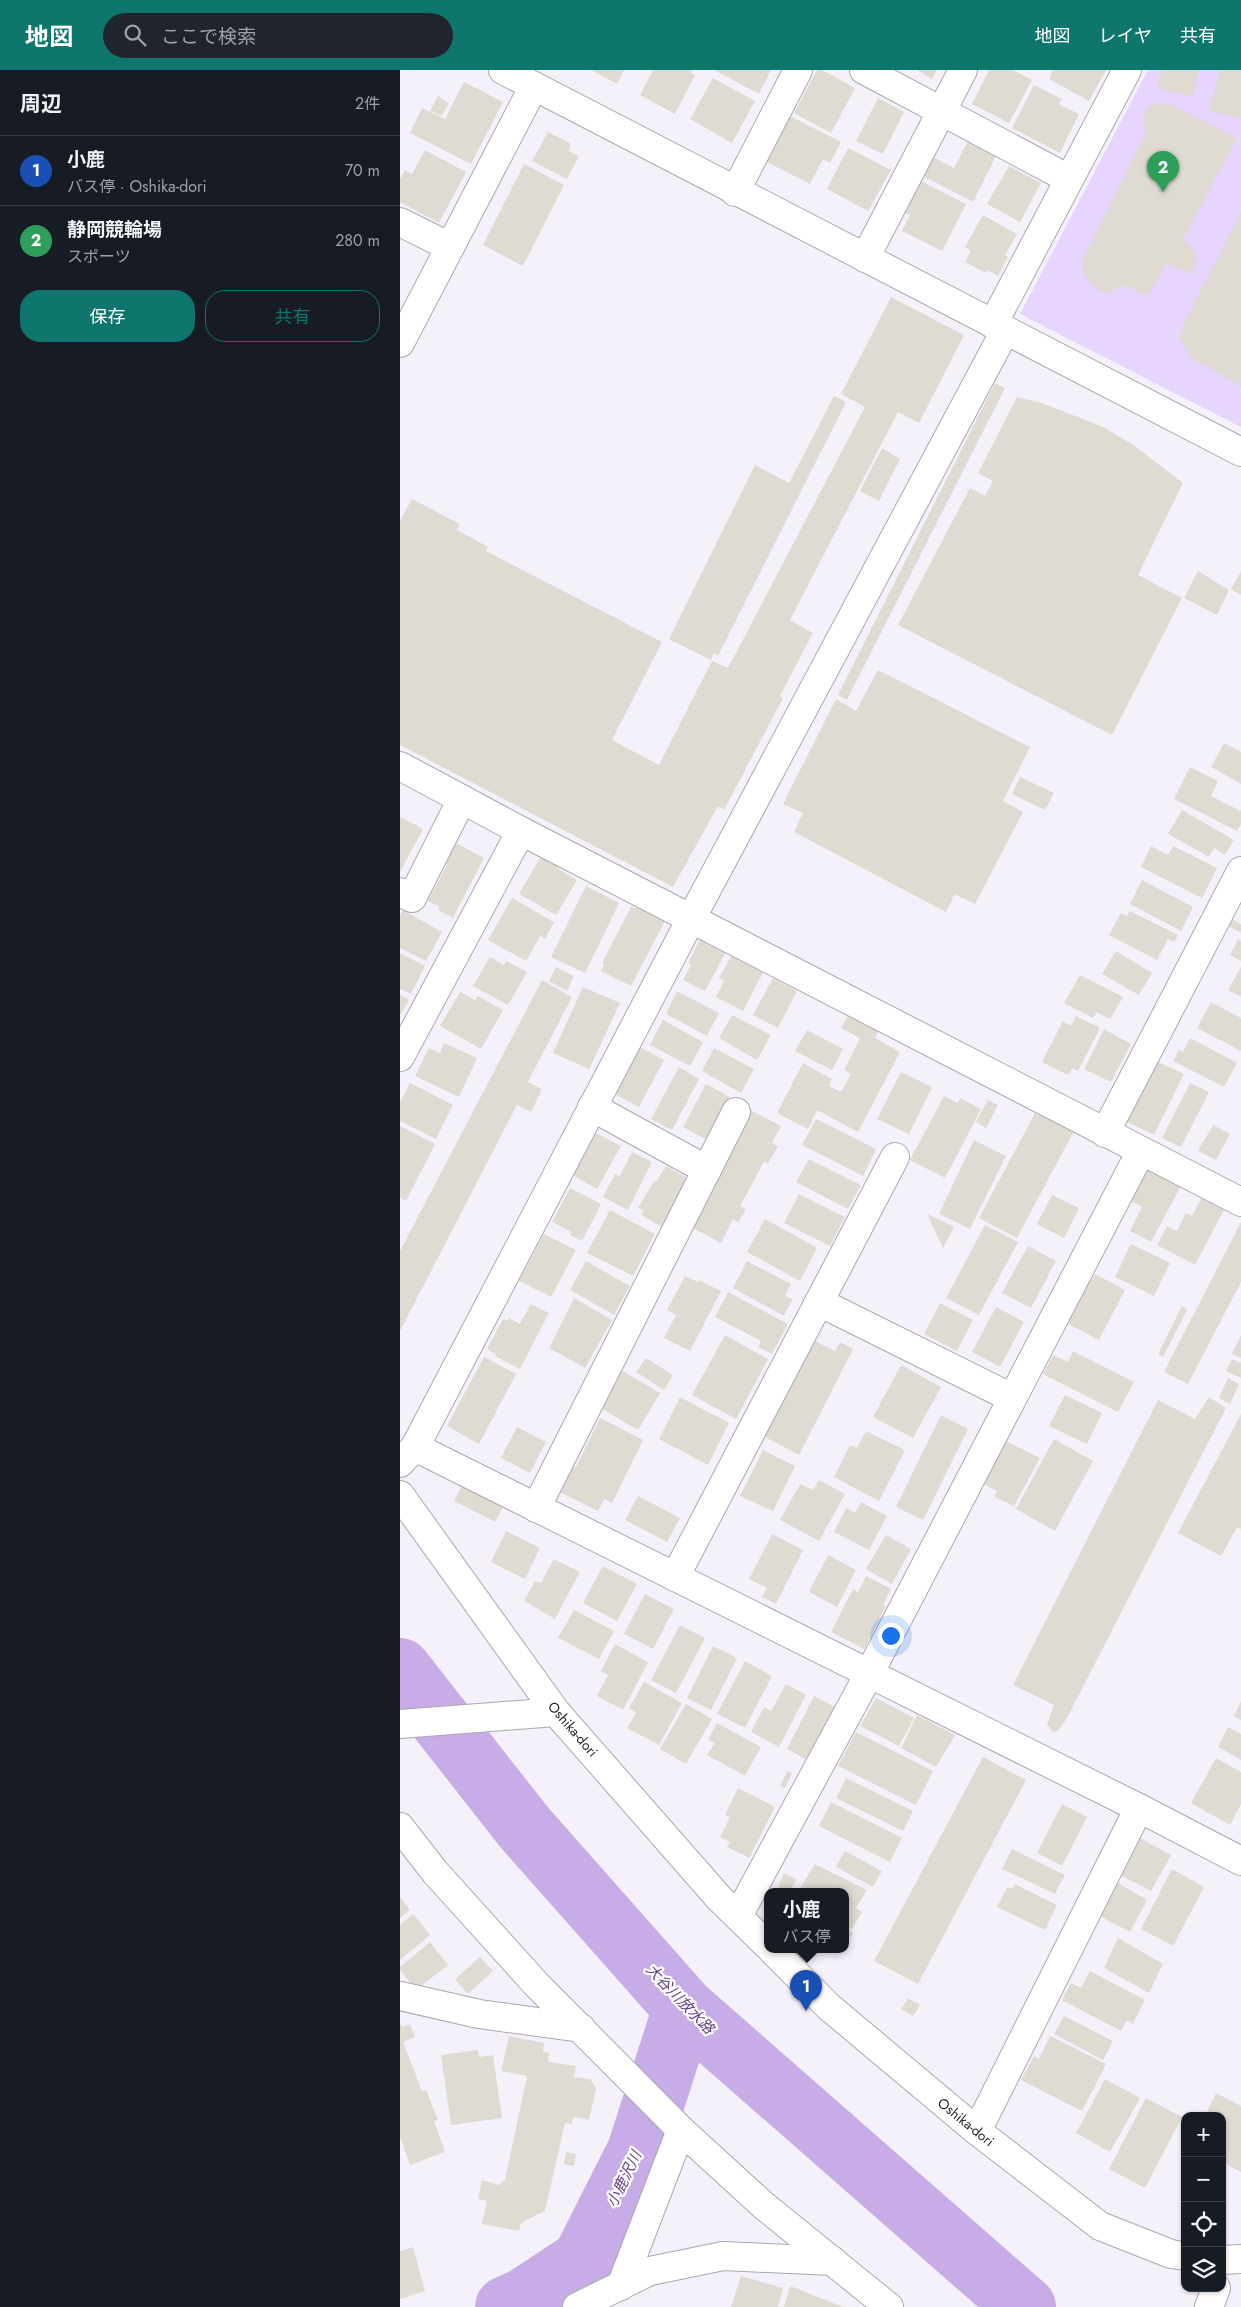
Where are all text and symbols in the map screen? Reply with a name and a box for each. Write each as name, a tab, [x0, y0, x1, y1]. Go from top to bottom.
search box	[103, 13, 453, 58]
text: 地図	[25, 19, 73, 54]
icon: search	[121, 21, 149, 49]
text: ここで検索	[161, 23, 256, 50]
text: 地図	[1035, 23, 1071, 49]
text: レイヤ	[1099, 23, 1152, 49]
text: 共有	[1180, 23, 1216, 49]
text: 周辺	[20, 89, 62, 119]
text: 2件	[355, 92, 380, 115]
text: 小鹿	[67, 146, 105, 173]
pin: 2	[1147, 151, 1179, 192]
text: 1	[32, 159, 40, 182]
text: 70 m	[345, 159, 380, 182]
text: バス停 · Oshika-dori	[67, 175, 207, 198]
text: 静岡競輪場	[67, 216, 162, 243]
text: 2	[31, 229, 41, 252]
text: 280 m	[335, 229, 380, 252]
text: スポーツ	[67, 245, 131, 268]
button: 保存	[20, 290, 195, 342]
button: 共有	[205, 290, 380, 342]
your location	[878, 1623, 904, 1649]
street label: Oshika-dori	[543, 1697, 603, 1761]
popup	[764, 1888, 849, 1953]
text: 小鹿	[782, 1896, 821, 1923]
text: バス停	[782, 1925, 831, 1948]
water label: 大谷川放水路	[641, 1959, 721, 2040]
pin: 1	[790, 1970, 822, 2011]
street label: Oshika-dori	[933, 2093, 999, 2151]
map controls	[1181, 2112, 1226, 2292]
button: +	[1181, 2112, 1226, 2157]
water label: 小鹿沢川	[601, 2145, 648, 2211]
button: −	[1181, 2157, 1226, 2202]
button: locate	[1181, 2202, 1226, 2247]
button: layers	[1181, 2247, 1226, 2292]

